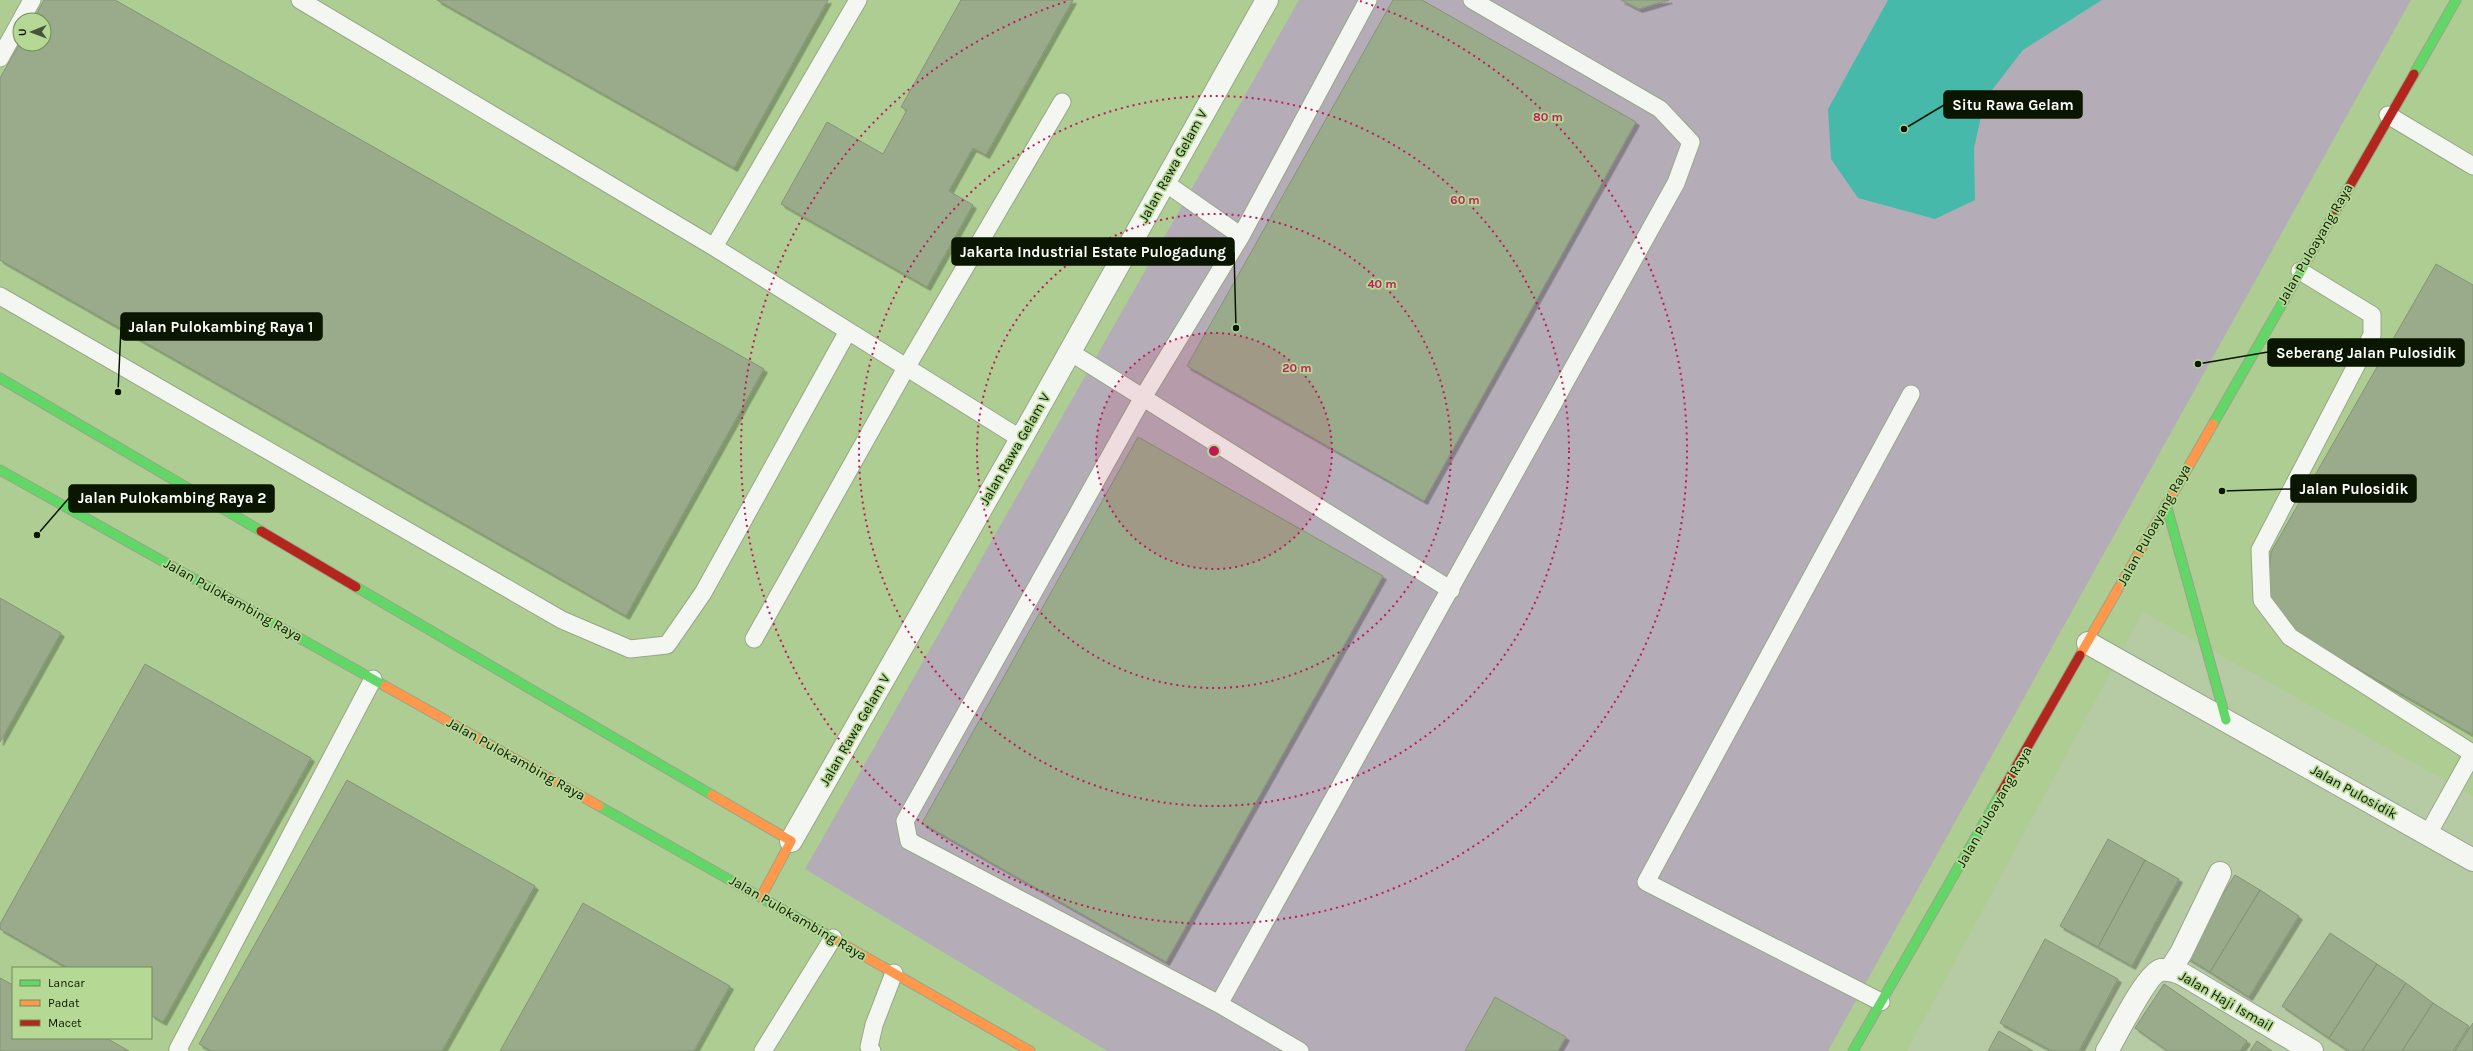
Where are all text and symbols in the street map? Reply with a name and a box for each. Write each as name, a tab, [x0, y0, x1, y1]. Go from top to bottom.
north arrow	[12, 12, 52, 52]
text: U	[16, 28, 29, 36]
callout: Situ Rawa Gelam	[1944, 91, 2082, 118]
text: Situ Rawa Gelam	[1952, 96, 2074, 114]
street label: Jalan Rawa Gelam V	[1135, 107, 1211, 225]
text: 80 m	[1533, 110, 1563, 124]
street label: Jalan Puloayang Raya	[2273, 181, 2357, 307]
text: 60 m	[1450, 193, 1480, 207]
callout: Jakarta Industrial Estate Pulogadung	[952, 238, 1234, 265]
text: Jakarta Industrial Estate Pulogadung	[960, 243, 1226, 261]
text: 40 m	[1367, 277, 1397, 291]
callout: Jalan Pulokambing Raya 1	[121, 313, 322, 340]
text: Jalan Pulokambing Raya 1	[129, 318, 313, 336]
callout: Seberang Jalan Pulosidik	[2268, 339, 2464, 366]
text: Seberang Jalan Pulosidik	[2276, 344, 2456, 362]
text: 20 m	[1282, 361, 1312, 375]
street label: Jalan Rawa Gelam V	[976, 390, 1054, 508]
centre of rings	[1207, 444, 1221, 458]
street label: Jalan Puloayang Raya	[2113, 461, 2195, 589]
callout: Jalan Pulosidik	[2291, 475, 2416, 502]
text: Jalan Pulosidik	[2300, 480, 2409, 498]
callout: Jalan Pulokambing Raya 2	[69, 485, 274, 512]
text: Jalan Pulokambing Raya 2	[78, 489, 266, 507]
street label: Jalan Pulokambing Raya	[161, 555, 305, 645]
street label: Jalan Rawa Gelam V	[816, 671, 894, 789]
street label: Jalan Pulokambing Raya	[444, 714, 588, 804]
street label: Jalan Puloayang Raya	[1952, 744, 2036, 870]
street label: Jalan Pulosidik	[2308, 761, 2400, 823]
street label: Jalan Pulokambing Raya	[726, 872, 870, 964]
legend	[12, 967, 152, 1039]
street label: Jalan Haji Ismail	[2176, 967, 2276, 1035]
text: Lancar	[48, 976, 85, 990]
text: Padat	[48, 996, 80, 1010]
text: Macet	[48, 1016, 82, 1030]

